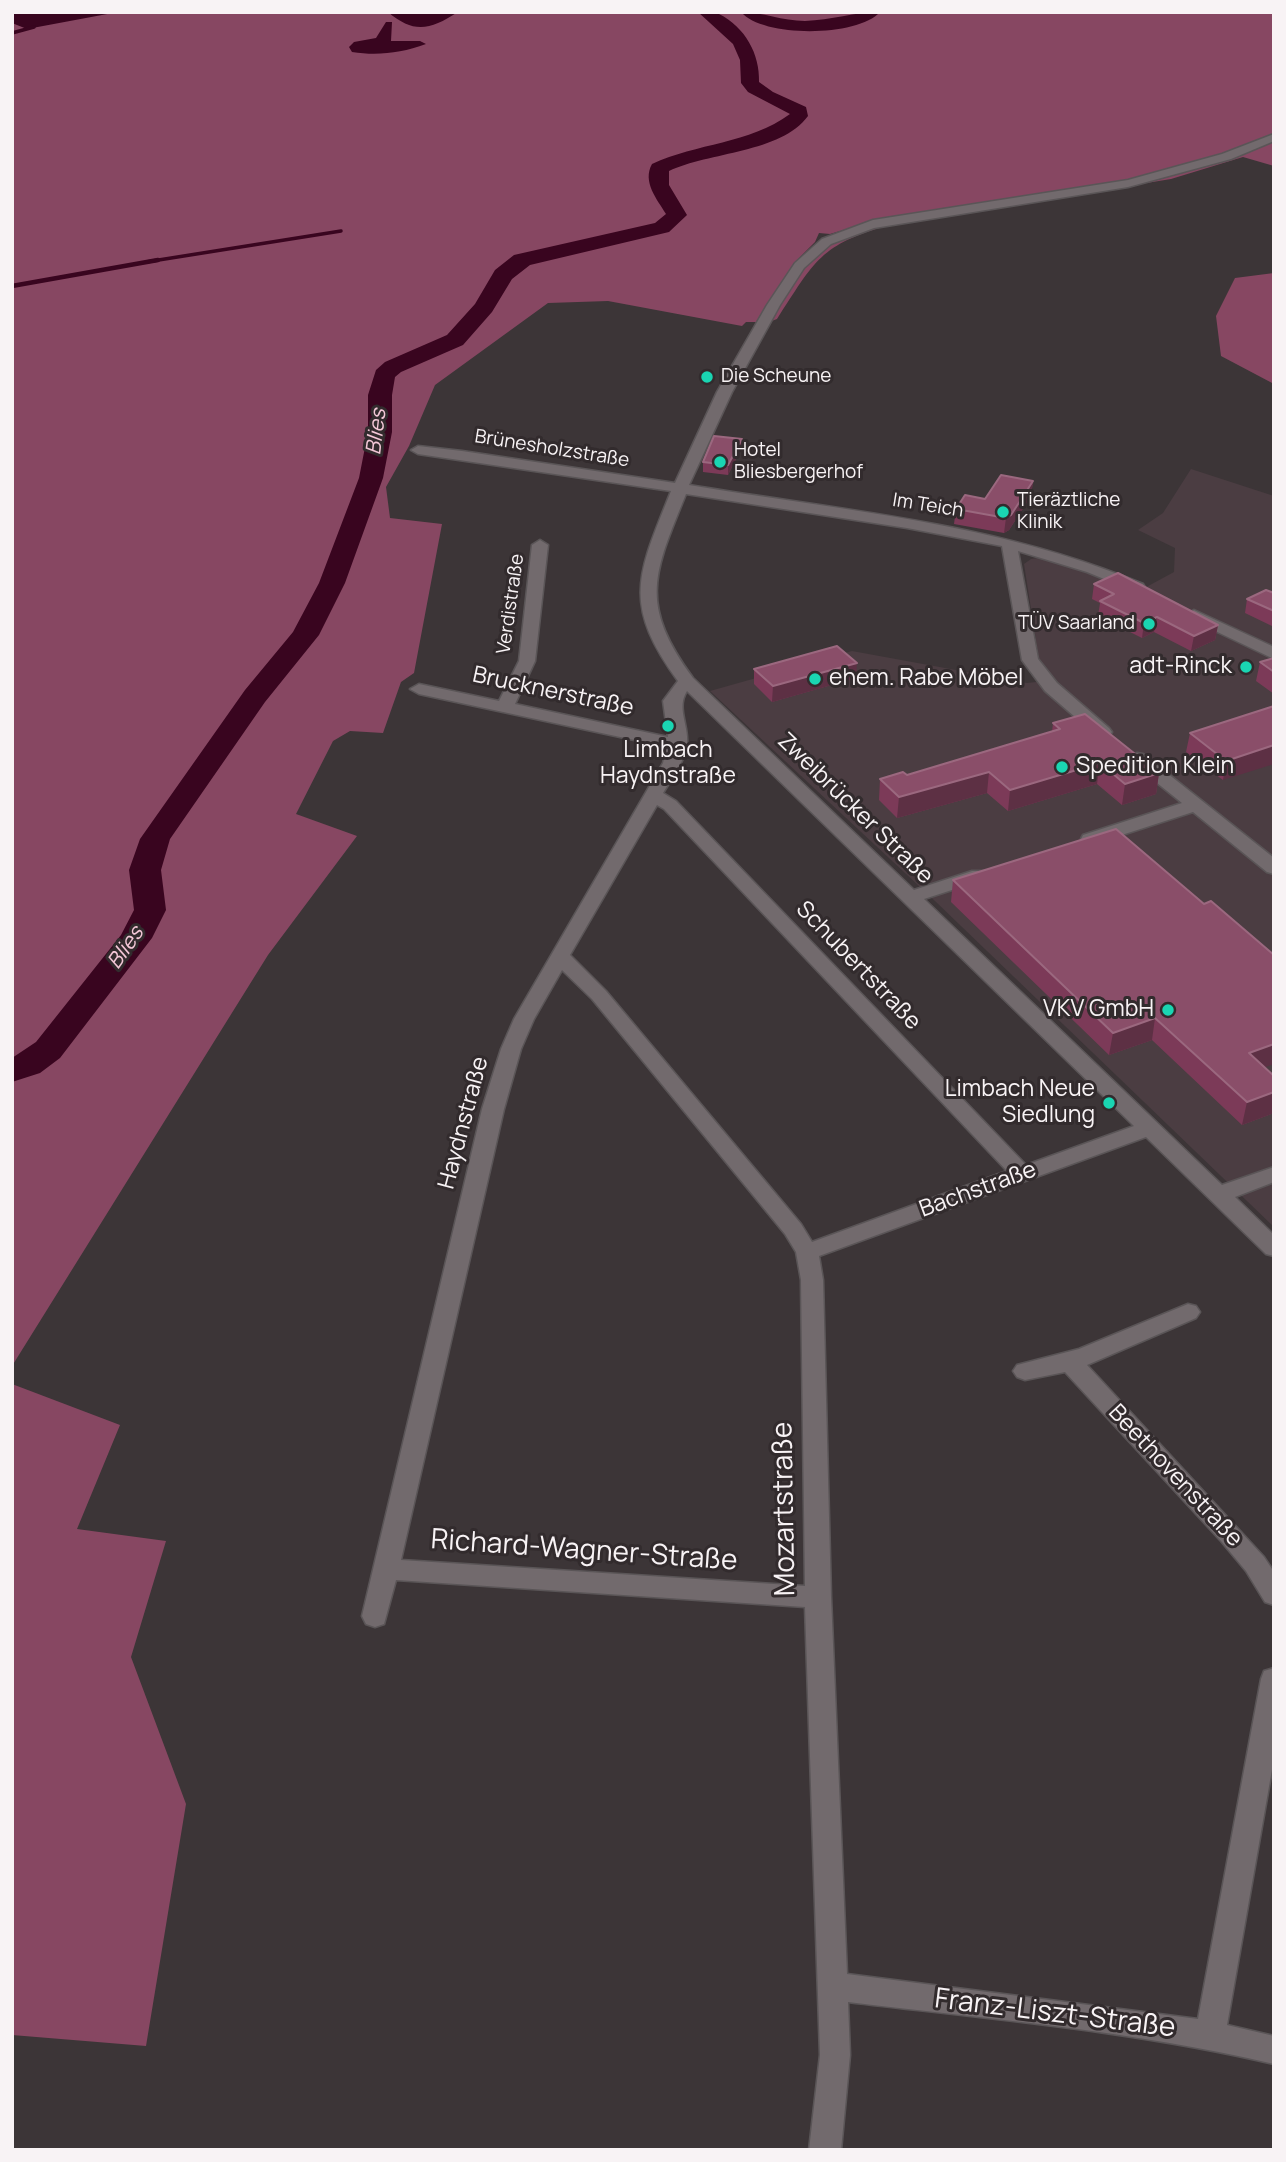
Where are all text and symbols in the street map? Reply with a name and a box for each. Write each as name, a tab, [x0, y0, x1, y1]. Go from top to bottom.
place label: Die Scheune	[721, 366, 831, 388]
marker: Die Scheune	[699, 369, 715, 385]
water label: Blies	[362, 408, 392, 456]
street label: Brünesholzstraße	[473, 426, 631, 472]
place label: Hotel Bliesbergerhof	[734, 440, 863, 484]
marker: Hotel Bliesbergerhof	[712, 454, 728, 470]
street label: Im Teich	[891, 489, 965, 523]
place label: Tieräztliche Klinik	[1017, 490, 1120, 534]
marker: Tieräztliche Klinik	[995, 504, 1011, 520]
street label: Verdistraße	[493, 552, 529, 656]
place label: TÜV Saarland	[1018, 613, 1135, 635]
marker: TÜV Saarland	[1141, 616, 1157, 632]
place label: adt-Rinck	[1129, 653, 1232, 681]
marker: adt-Rinck	[1238, 659, 1254, 675]
street label: Brucknerstraße	[470, 661, 636, 723]
place label: ehem. Rabe Möbel	[829, 665, 1023, 693]
marker: ehem. Rabe Möbel	[807, 671, 823, 687]
marker: Limbach Haydnstraße	[660, 718, 676, 734]
street label: Zweibrücker Straße	[771, 728, 939, 890]
place label: Limbach Haydnstraße	[600, 737, 736, 791]
place label: Spedition Klein	[1076, 753, 1234, 781]
marker: Spedition Klein	[1054, 759, 1070, 775]
street label: Schubertstraße	[790, 896, 926, 1036]
water label: Blies	[102, 922, 150, 974]
place label: VKV GmbH	[1043, 996, 1154, 1024]
marker: VKV GmbH	[1160, 1002, 1176, 1018]
street label: Haydnstraße	[433, 1054, 495, 1192]
place label: Limbach Neue Siedlung	[945, 1076, 1095, 1130]
marker: Limbach Neue Siedlung	[1101, 1095, 1117, 1111]
street label: Bachstraße	[916, 1156, 1040, 1224]
street label: Beethovenstraße	[1102, 1399, 1248, 1553]
street label: Mozartstraße	[767, 1421, 803, 1597]
street label: Richard-Wagner-Straße	[430, 1524, 738, 1578]
street label: Franz-Liszt-Straße	[933, 1983, 1177, 2045]

